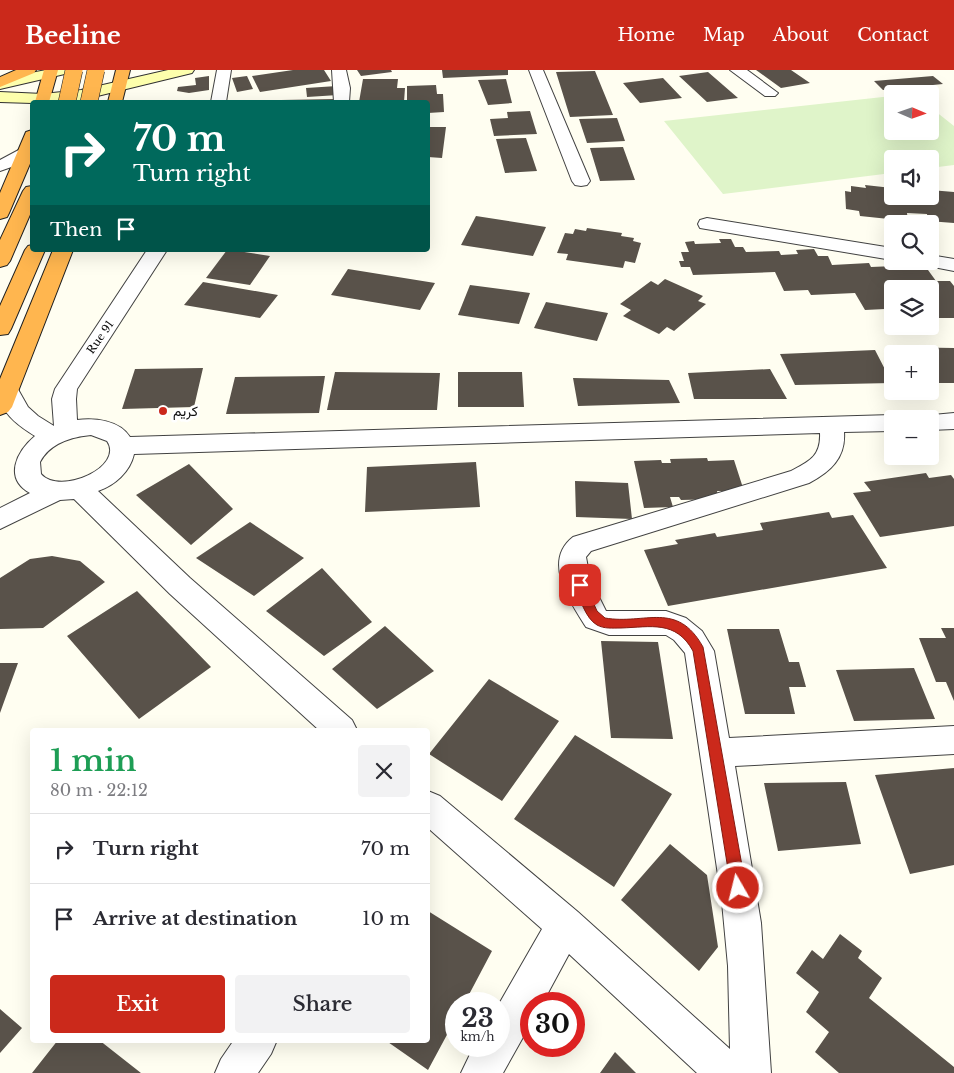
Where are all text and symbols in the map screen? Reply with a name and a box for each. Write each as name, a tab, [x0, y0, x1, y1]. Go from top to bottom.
text: Beeline	[25, 21, 121, 50]
text: Home	[617, 24, 675, 46]
text: Map	[703, 24, 745, 46]
text: About	[773, 24, 829, 46]
text: Contact	[857, 24, 929, 46]
north arrow	[884, 85, 939, 140]
map controls	[884, 85, 939, 465]
text: 70 m	[133, 117, 226, 160]
icon: right	[50, 120, 115, 185]
button: sound	[884, 150, 939, 205]
text: Turn right	[133, 160, 251, 187]
icon: arrive	[112, 215, 140, 243]
button: search	[884, 215, 939, 270]
text: Then	[50, 218, 102, 241]
button: layers	[884, 280, 939, 335]
street label: Rue 91	[84, 318, 117, 356]
button: +	[884, 345, 939, 400]
place label: كريم	[173, 402, 198, 420]
marker: كريم	[157, 405, 169, 417]
button: −	[884, 410, 939, 465]
pin	[559, 564, 601, 606]
icon: arrive	[566, 571, 594, 599]
text: 1 min	[50, 742, 136, 779]
button: close	[358, 745, 410, 797]
text: 80 m · 22:12	[50, 780, 148, 800]
icon: right	[50, 835, 78, 863]
text: Turn right	[93, 837, 199, 860]
text: 70 m	[361, 837, 410, 860]
position arrow	[711, 861, 763, 913]
icon: arrive	[50, 905, 78, 933]
text: Arrive at destination	[93, 907, 297, 930]
text: 10 m	[362, 907, 410, 930]
button: Exit	[50, 975, 225, 1033]
button: Share	[235, 975, 410, 1033]
speed limit sign: 30	[520, 992, 585, 1057]
text: 23	[461, 1003, 494, 1034]
text: km/h	[460, 1029, 495, 1044]

